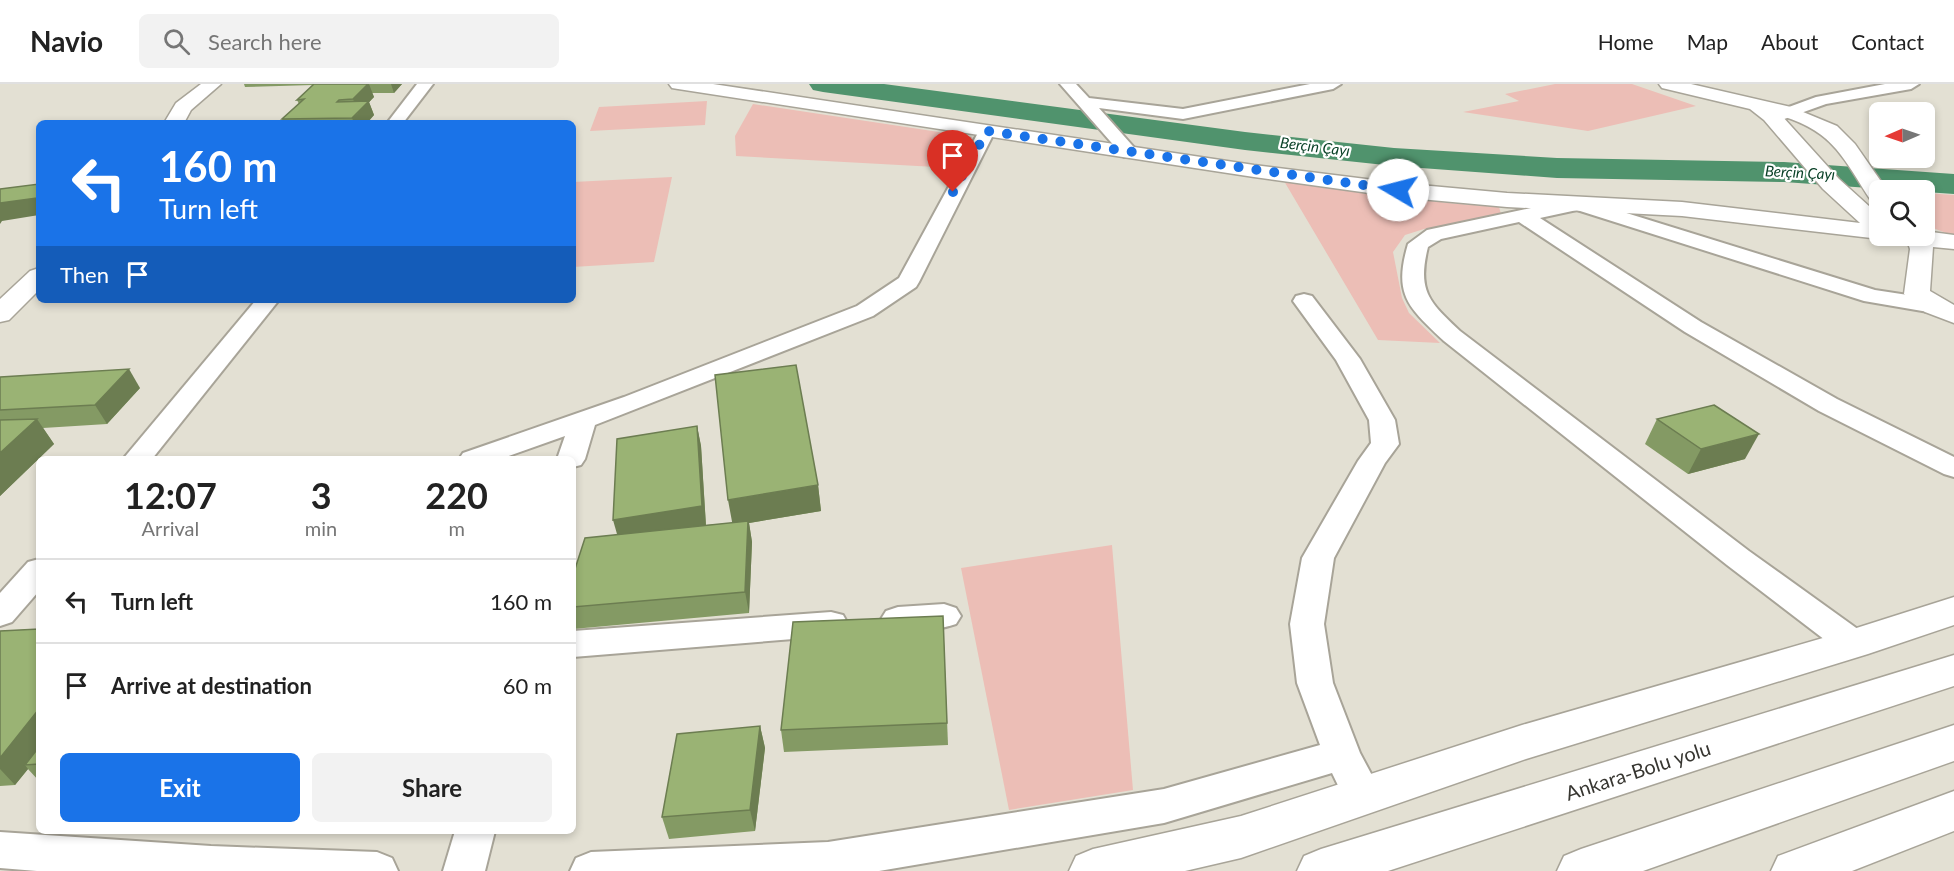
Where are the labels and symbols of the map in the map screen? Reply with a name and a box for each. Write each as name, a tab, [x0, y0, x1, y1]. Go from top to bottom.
north arrow	[1869, 102, 1935, 168]
pin	[927, 130, 978, 192]
water label: Berçin Çayı	[1279, 133, 1351, 159]
position arrow	[1366, 158, 1430, 222]
water label: Berçin Çayı	[1764, 161, 1836, 183]
street label: Ankara-Bolu yolu	[1562, 735, 1713, 805]

